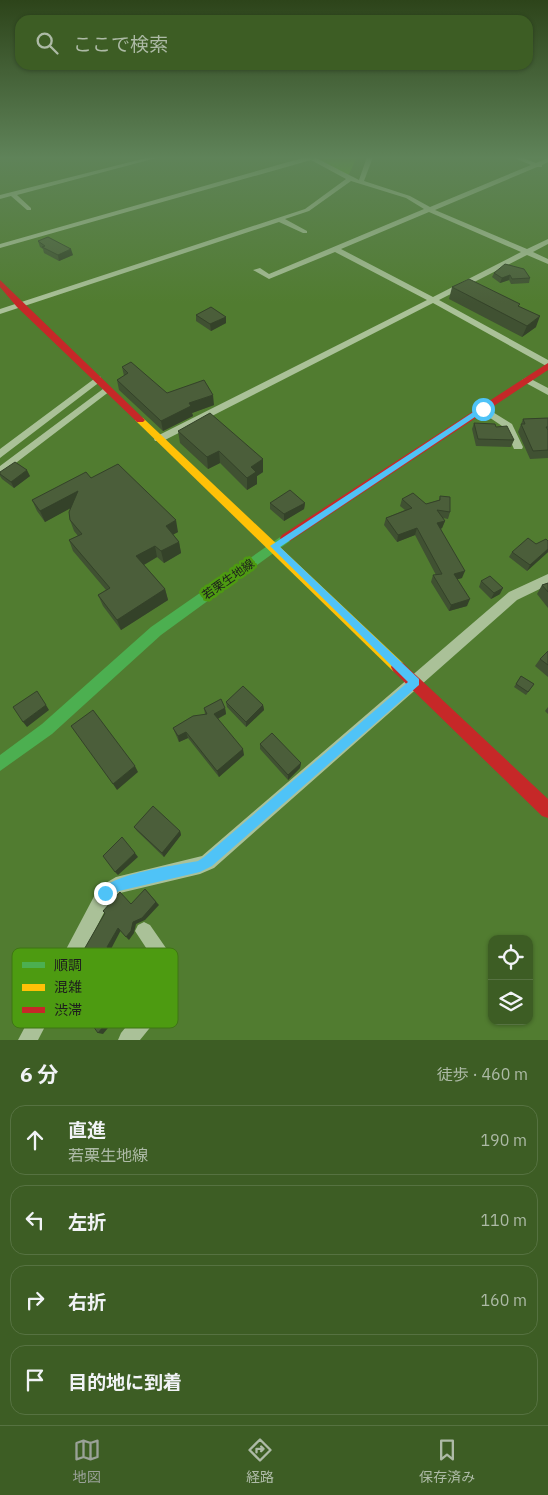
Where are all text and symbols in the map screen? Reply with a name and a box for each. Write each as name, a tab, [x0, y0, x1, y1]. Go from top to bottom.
search box	[15, 15, 533, 70]
icon: search	[33, 29, 61, 57]
text: ここで検索	[73, 32, 168, 56]
route start	[472, 398, 495, 421]
street label: 若栗生地線	[199, 556, 257, 602]
route end	[94, 882, 117, 905]
map controls	[488, 935, 533, 1025]
button: locate	[488, 935, 533, 980]
legend	[12, 948, 178, 1028]
text: 順調	[54, 956, 82, 974]
text: 混雑	[54, 978, 82, 996]
button: layers	[488, 980, 533, 1025]
text: 渋滞	[54, 1001, 82, 1019]
text: 6 分	[20, 1060, 59, 1088]
text: 徒歩 · 460 m	[437, 1064, 528, 1084]
text: 直進	[68, 1118, 106, 1142]
icon: ahead	[21, 1126, 49, 1154]
text: 190 m	[480, 1130, 527, 1150]
text: 若栗生地線	[68, 1145, 148, 1165]
icon: left	[21, 1206, 49, 1234]
text: 左折	[68, 1210, 106, 1234]
text: 110 m	[480, 1210, 527, 1230]
icon: right	[21, 1286, 49, 1314]
text: 右折	[68, 1290, 106, 1314]
text: 160 m	[480, 1290, 527, 1310]
icon: arrive	[21, 1366, 49, 1394]
text: 目的地に到着	[68, 1370, 182, 1394]
tab: 地図	[73, 1436, 101, 1486]
tab: 経路	[246, 1436, 274, 1486]
tab: 保存済み	[419, 1436, 475, 1486]

